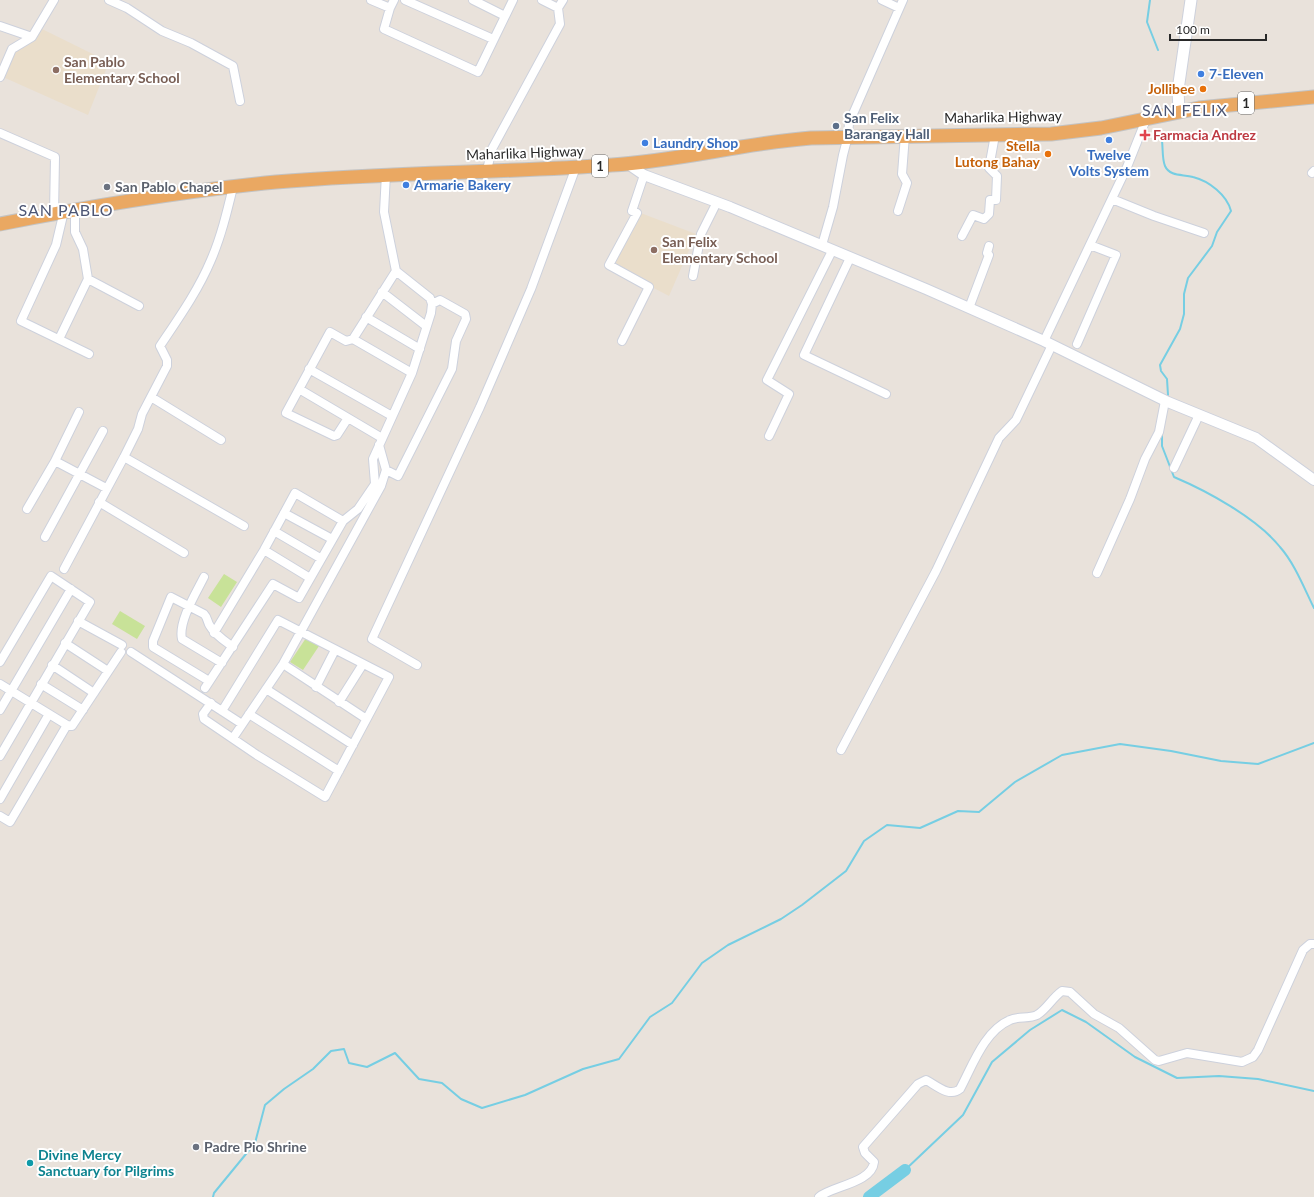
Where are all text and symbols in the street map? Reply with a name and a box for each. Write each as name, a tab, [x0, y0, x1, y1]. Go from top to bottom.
scale bar	[1170, 16, 1266, 42]
text: 100 m	[1176, 22, 1210, 37]
place label: San Pablo Elementary School	[64, 53, 180, 86]
marker: San Pablo Elementary School	[51, 65, 61, 75]
place label: 7-Eleven	[1209, 65, 1264, 82]
marker: 7-Eleven	[1196, 69, 1206, 79]
place label: Jollibee	[1148, 80, 1196, 97]
marker: Jollibee	[1198, 84, 1208, 94]
road number: 1	[1238, 92, 1254, 114]
district label: SAN FELIX	[1142, 100, 1228, 119]
street label: Maharlika Highway	[944, 107, 1063, 126]
place label: San Felix Barangay Hall	[844, 109, 930, 142]
marker: San Felix Barangay Hall	[831, 121, 841, 131]
place label: Farmacia Andrez	[1153, 126, 1257, 143]
marker: Farmacia Andrez	[1140, 130, 1150, 140]
place label: Laundry Shop	[653, 134, 738, 151]
marker: Twelve Volts System	[1104, 135, 1114, 145]
place label: Stella Lutong Bahay	[955, 137, 1041, 170]
marker: Laundry Shop	[640, 138, 650, 148]
street label: Maharlika Highway	[466, 142, 585, 163]
place label: Twelve Volts System	[1068, 146, 1149, 179]
marker: Stella Lutong Bahay	[1043, 149, 1053, 159]
road number: 1	[592, 155, 608, 177]
place label: Armarie Bakery	[413, 176, 511, 193]
place label: San Pablo Chapel	[115, 178, 223, 195]
marker: Armarie Bakery	[401, 180, 411, 190]
marker: San Pablo Chapel	[102, 182, 112, 192]
district label: SAN PABLO	[18, 200, 114, 219]
place label: San Felix Elementary School	[662, 233, 778, 266]
marker: San Felix Elementary School	[649, 245, 659, 255]
place label: Padre Pio Shrine	[204, 1138, 307, 1155]
marker: Padre Pio Shrine	[191, 1142, 201, 1152]
place label: Divine Mercy Sanctuary for Pilgrims	[38, 1146, 174, 1179]
marker: Divine Mercy Sanctuary for Pilgrims	[25, 1158, 35, 1168]

